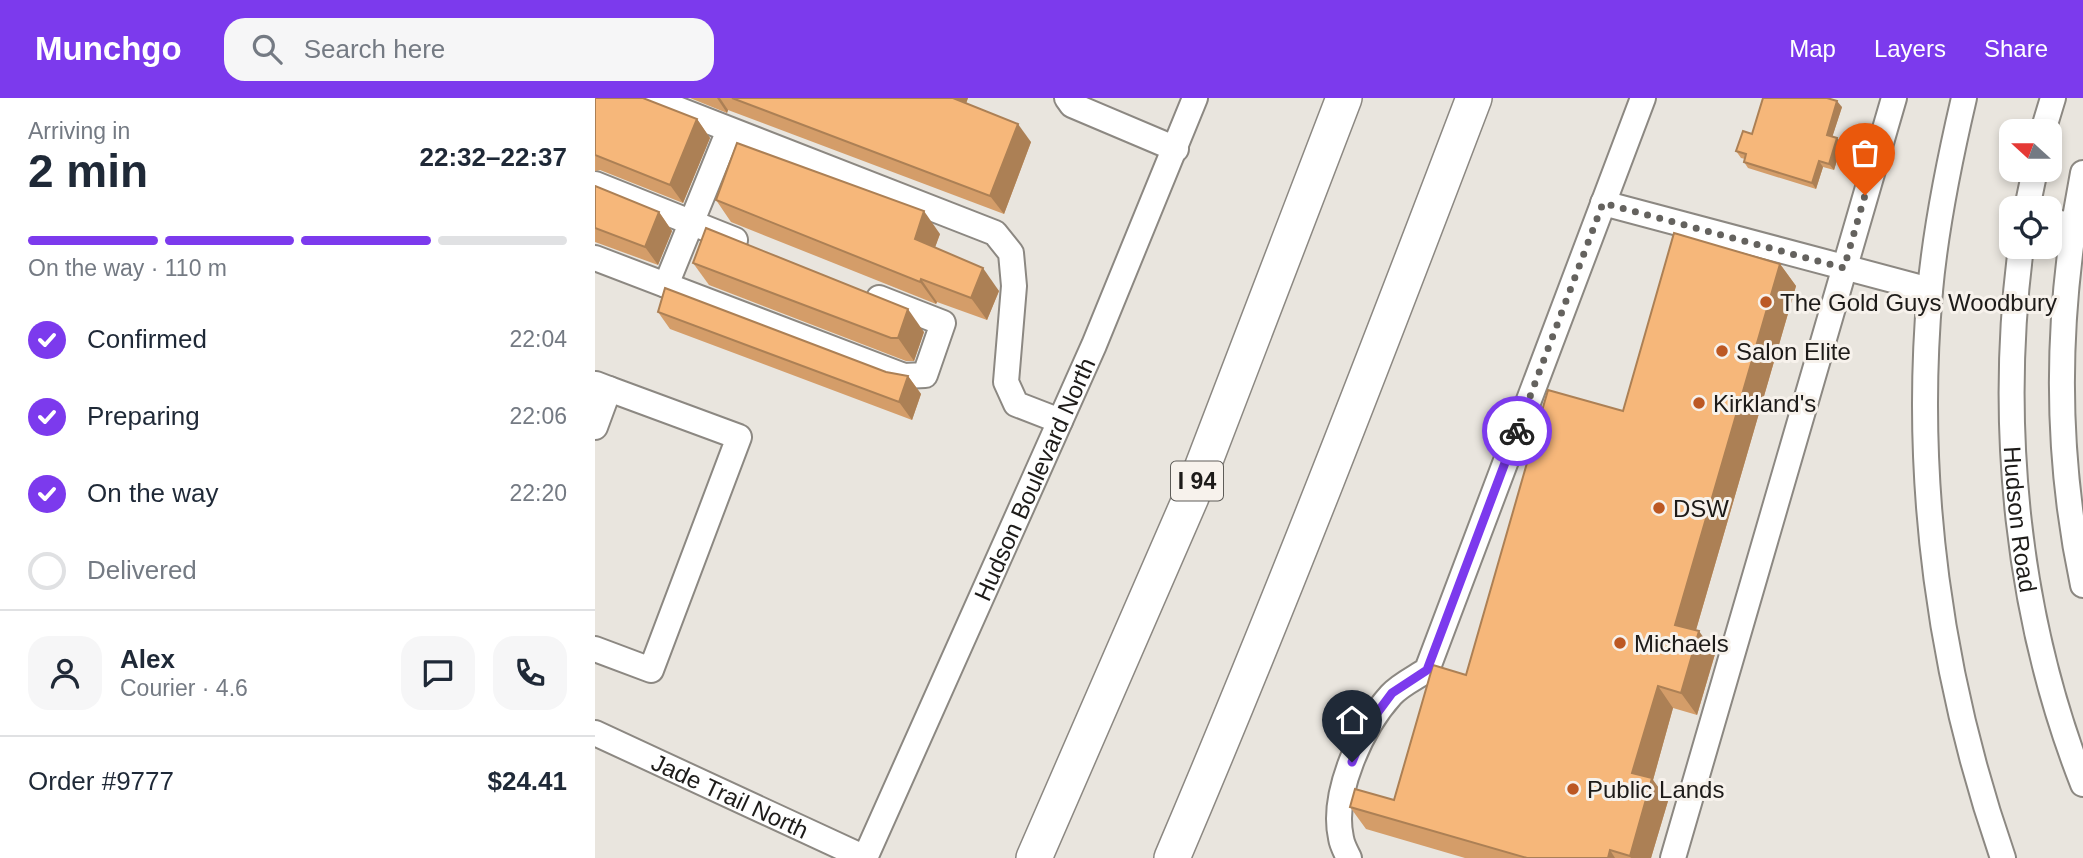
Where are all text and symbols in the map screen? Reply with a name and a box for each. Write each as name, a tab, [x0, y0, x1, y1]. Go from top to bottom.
search box	[224, 18, 714, 81]
text: Munchgo	[35, 30, 182, 67]
icon: search	[248, 30, 286, 68]
text: Search here	[304, 34, 445, 64]
text: Map	[1789, 35, 1836, 62]
text: Layers	[1874, 35, 1946, 62]
text: Share	[1984, 35, 2048, 62]
text: Arriving in	[28, 118, 130, 144]
north arrow	[1999, 119, 2061, 182]
map controls	[1999, 119, 2062, 259]
pin	[1835, 123, 1895, 195]
icon: bag	[1846, 134, 1884, 172]
text: 22:32–22:37	[420, 142, 567, 172]
text: 2 min	[28, 145, 148, 197]
button: locate	[1999, 196, 2062, 259]
text: On the way · 110 m	[28, 255, 227, 281]
place label: The Gold Guys Woodbury	[1780, 289, 2057, 316]
marker: The Gold Guys Woodbury	[1758, 294, 1774, 310]
icon: check	[28, 321, 66, 359]
text: Confirmed	[87, 324, 207, 354]
text: 22:04	[509, 326, 567, 352]
place label: Salon Elite	[1736, 338, 1851, 365]
marker: Salon Elite	[1714, 343, 1730, 359]
street label: Hudson Boulevard North	[968, 353, 1100, 605]
place label: Kirkland's	[1713, 390, 1816, 417]
marker: Kirkland's	[1691, 395, 1707, 411]
courier	[1482, 396, 1552, 466]
icon: check	[28, 398, 66, 436]
text: Preparing	[87, 401, 200, 431]
text: 22:06	[509, 403, 567, 429]
icon: bike	[1498, 412, 1536, 450]
street label: Hudson Road	[1999, 445, 2042, 594]
road number: I 94	[1171, 462, 1223, 500]
icon: check	[28, 475, 66, 513]
text: On the way	[87, 478, 219, 508]
text: 22:20	[509, 480, 567, 506]
place label: DSW	[1673, 495, 1729, 522]
marker: DSW	[1651, 500, 1667, 516]
text: Delivered	[87, 555, 197, 585]
place label: Michaels	[1634, 630, 1729, 657]
marker: Michaels	[1612, 635, 1628, 651]
button: person	[28, 636, 102, 710]
button: chat	[401, 636, 475, 710]
button: phone	[493, 636, 567, 710]
text: Alex	[120, 644, 175, 674]
text: Courier · 4.6	[120, 675, 248, 701]
pin	[1322, 690, 1382, 762]
icon: home	[1333, 701, 1371, 739]
street label: Jade Trail North	[648, 748, 813, 843]
text: Order #9777	[28, 766, 174, 796]
text: $24.41	[487, 766, 567, 796]
place label: Public Lands	[1587, 776, 1724, 803]
marker: Public Lands	[1565, 781, 1581, 797]

